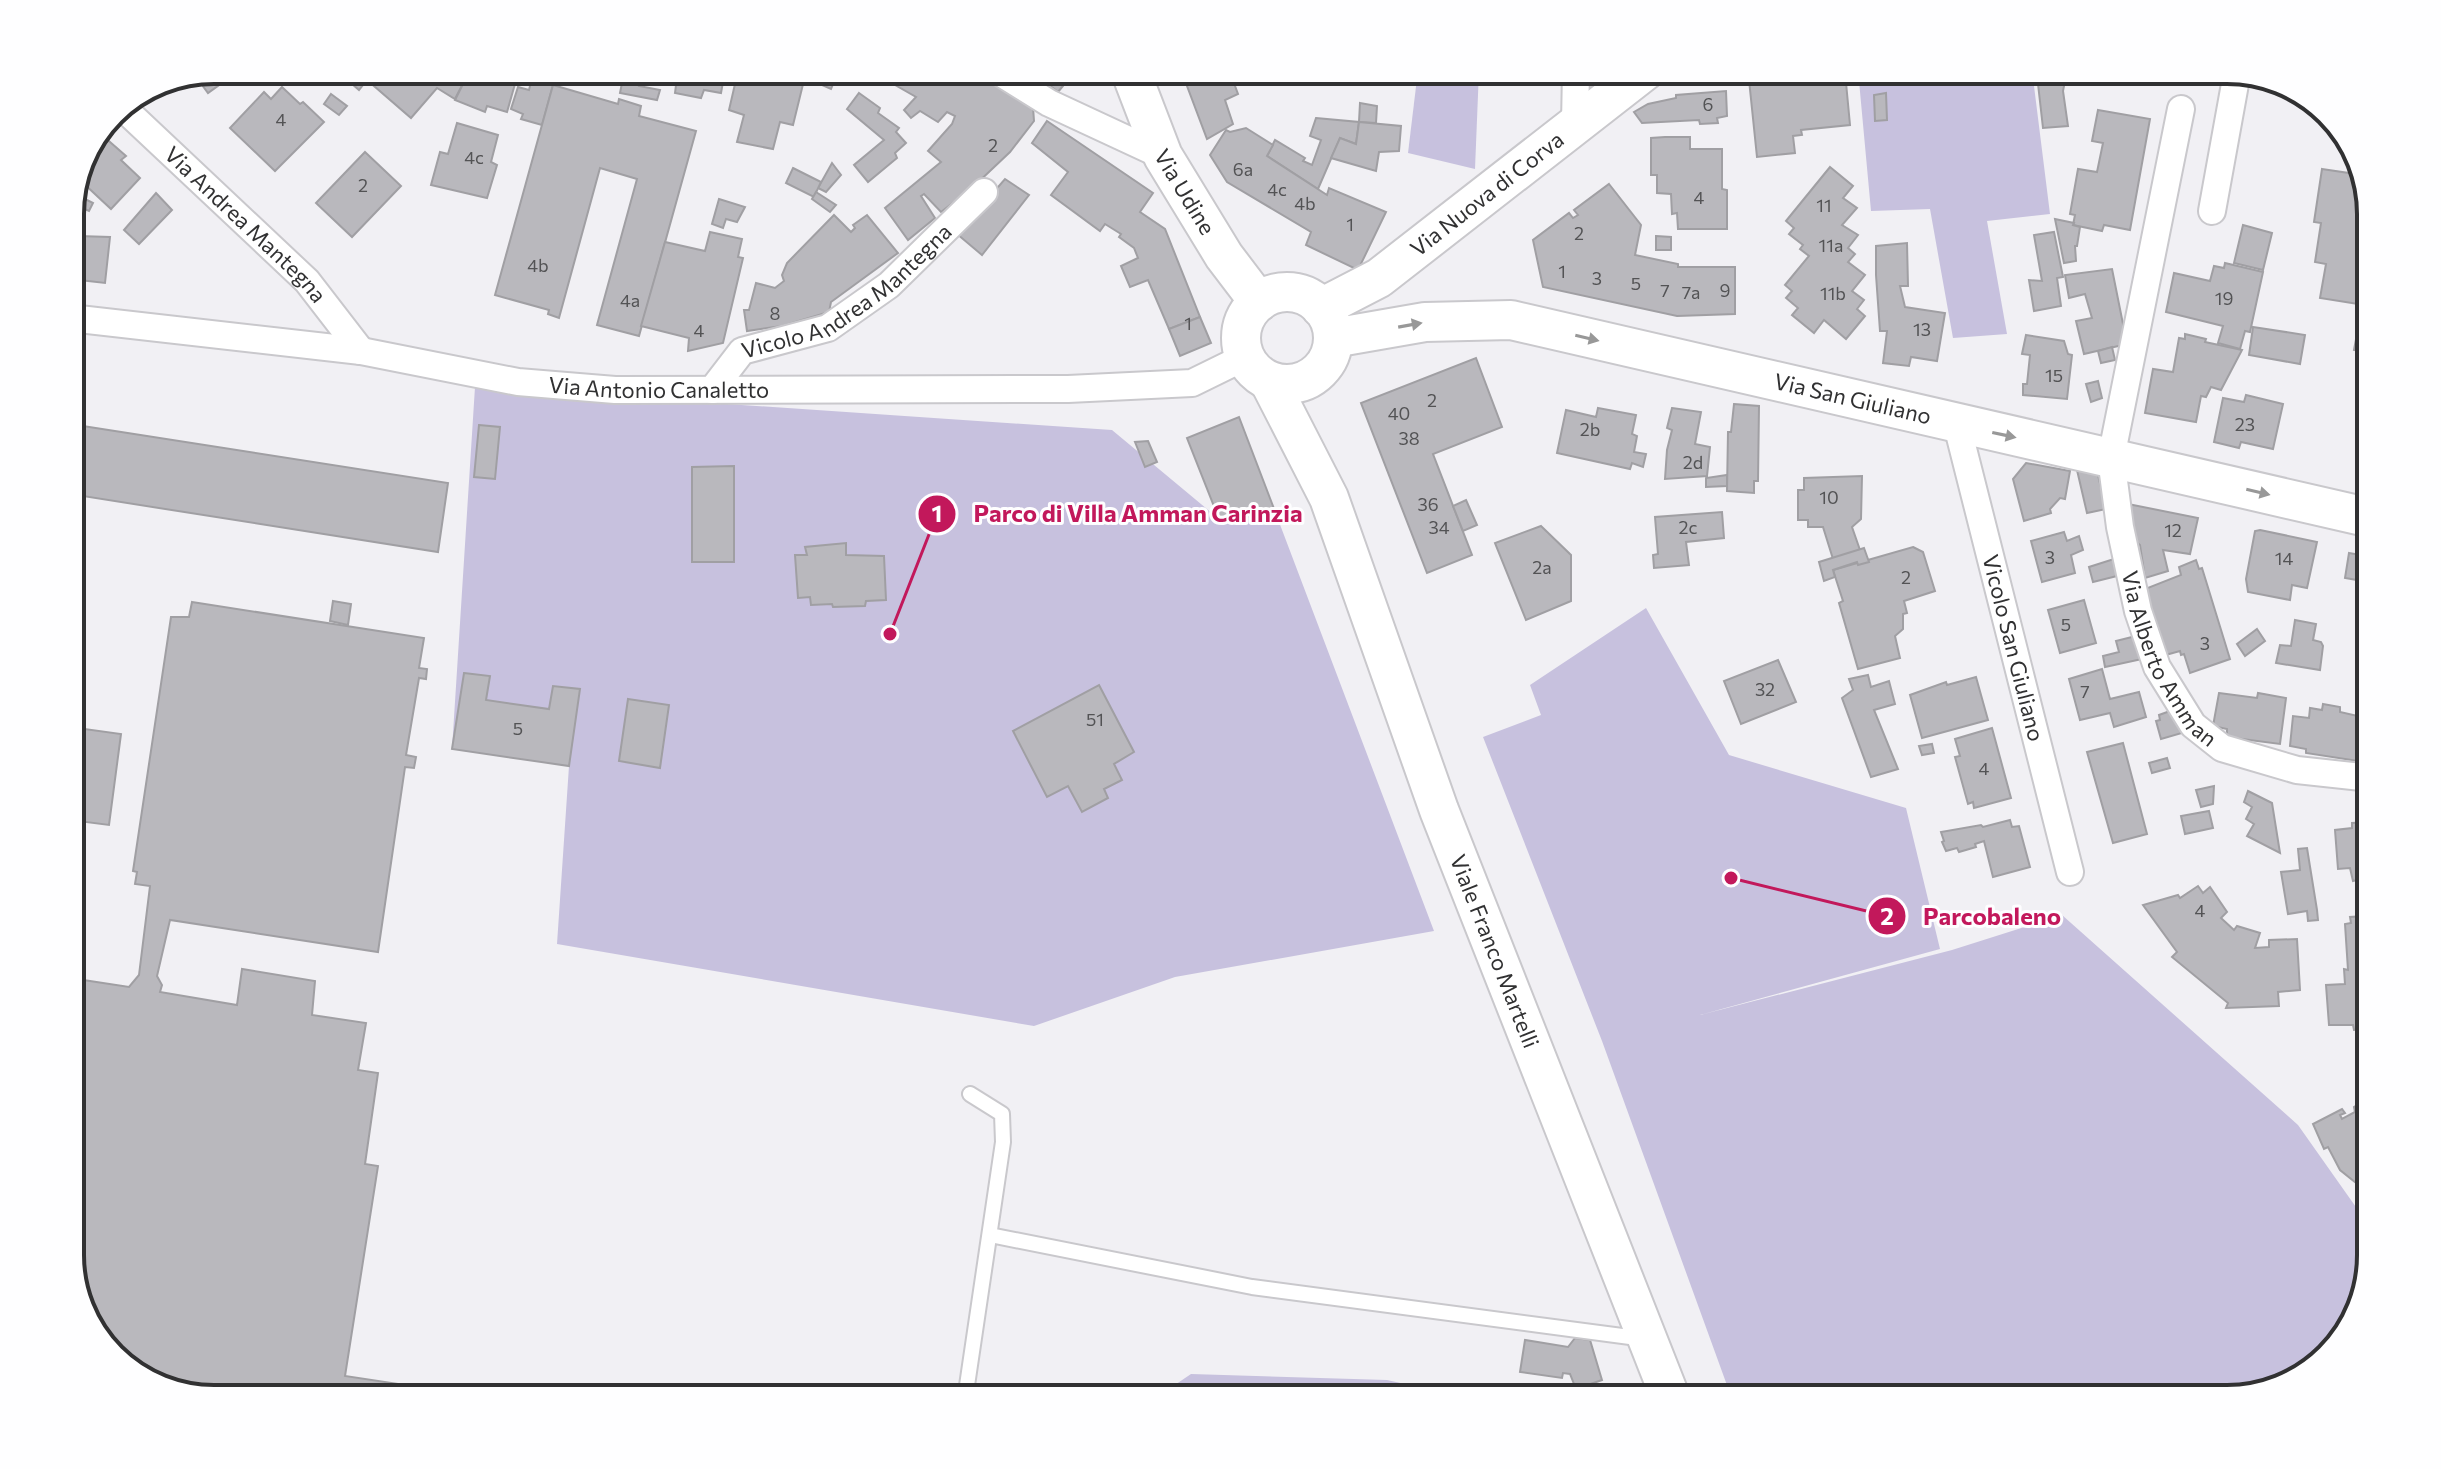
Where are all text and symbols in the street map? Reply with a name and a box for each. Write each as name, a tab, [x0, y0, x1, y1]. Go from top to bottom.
house number: 6	[1703, 93, 1713, 115]
house number: 4	[276, 108, 287, 130]
street label: Via Nuova di Corva	[1404, 125, 1569, 262]
house number: 2	[988, 134, 998, 156]
street label: Via Andrea Mantegna	[159, 140, 333, 308]
street label: Via Udine	[1149, 144, 1222, 239]
house number: 4c	[464, 146, 484, 168]
house number: 6a	[1233, 158, 1253, 180]
house number: 2	[358, 174, 368, 196]
house number: 4c	[1267, 178, 1287, 200]
house number: 4	[1694, 186, 1705, 208]
house number: 4b	[1294, 192, 1316, 214]
house number: 11	[1816, 194, 1832, 216]
house number: 1	[1346, 213, 1354, 235]
street label: Vicolo Andrea Mantegna	[738, 218, 957, 364]
house number: 2	[1574, 222, 1584, 244]
house number: 11a	[1819, 234, 1843, 256]
house number: 4b	[527, 254, 549, 276]
house number: 1	[1558, 260, 1566, 282]
house number: 3	[1592, 267, 1602, 289]
house number: 5	[1631, 272, 1641, 294]
house number: 7	[1660, 279, 1670, 301]
house number: 9	[1720, 279, 1730, 301]
house number: 7a	[1682, 281, 1700, 303]
house number: 11b	[1820, 282, 1846, 304]
house number: 19	[2215, 287, 2233, 309]
house number: 4a	[620, 289, 640, 311]
house number: 8	[770, 302, 781, 324]
house number: 1	[1184, 312, 1192, 334]
one-way arrow	[1398, 318, 1423, 331]
house number: 13	[1913, 318, 1931, 340]
house number: 4	[694, 319, 705, 341]
one-way arrow	[1575, 332, 1600, 345]
house number: 15	[2045, 364, 2063, 386]
street label: Via San Giuliano	[1772, 367, 1934, 429]
street label: Via Antonio Canaletto	[548, 371, 769, 403]
house number: 2	[1427, 389, 1437, 411]
house number: 40	[1388, 402, 1410, 424]
house number: 23	[2235, 413, 2255, 435]
house number: 2b	[1580, 418, 1600, 440]
house number: 38	[1398, 427, 1420, 449]
one-way arrow	[1992, 429, 2017, 442]
house number: 2d	[1683, 451, 1703, 473]
house number: 10	[1819, 486, 1839, 508]
one-way arrow	[2245, 486, 2270, 499]
callout: Parco di Villa Amman Carinzia	[917, 490, 1319, 538]
house number: 36	[1417, 493, 1439, 515]
text: 1	[932, 498, 942, 527]
text: Parco di Villa Amman Carinzia	[973, 498, 1303, 527]
house number: 34	[1428, 516, 1450, 538]
house number: 2c	[1679, 516, 1698, 538]
house number: 12	[2164, 519, 2182, 541]
house number: 3	[2045, 546, 2055, 568]
house number: 14	[2275, 547, 2293, 569]
street label: Vicolo San Giuliano	[1977, 552, 2050, 744]
house number: 2a	[1532, 556, 1552, 578]
house number: 2	[1901, 566, 1911, 588]
street label: Via Alberto Amman	[2117, 568, 2222, 752]
house number: 5	[2061, 613, 2071, 635]
house number: 3	[2200, 632, 2210, 654]
house number: 32	[1755, 678, 1775, 700]
house number: 7	[2080, 680, 2090, 702]
house number: 51	[1086, 708, 1104, 730]
house number: 5	[513, 717, 523, 739]
house number: 4	[1979, 757, 1990, 779]
street label: Viale Franco Martelli	[1445, 850, 1545, 1051]
callout: Parcobaleno	[1867, 892, 2077, 940]
house number: 4	[2195, 899, 2206, 921]
text: 2	[1880, 901, 1894, 930]
text: Parcobaleno	[1923, 901, 2061, 930]

